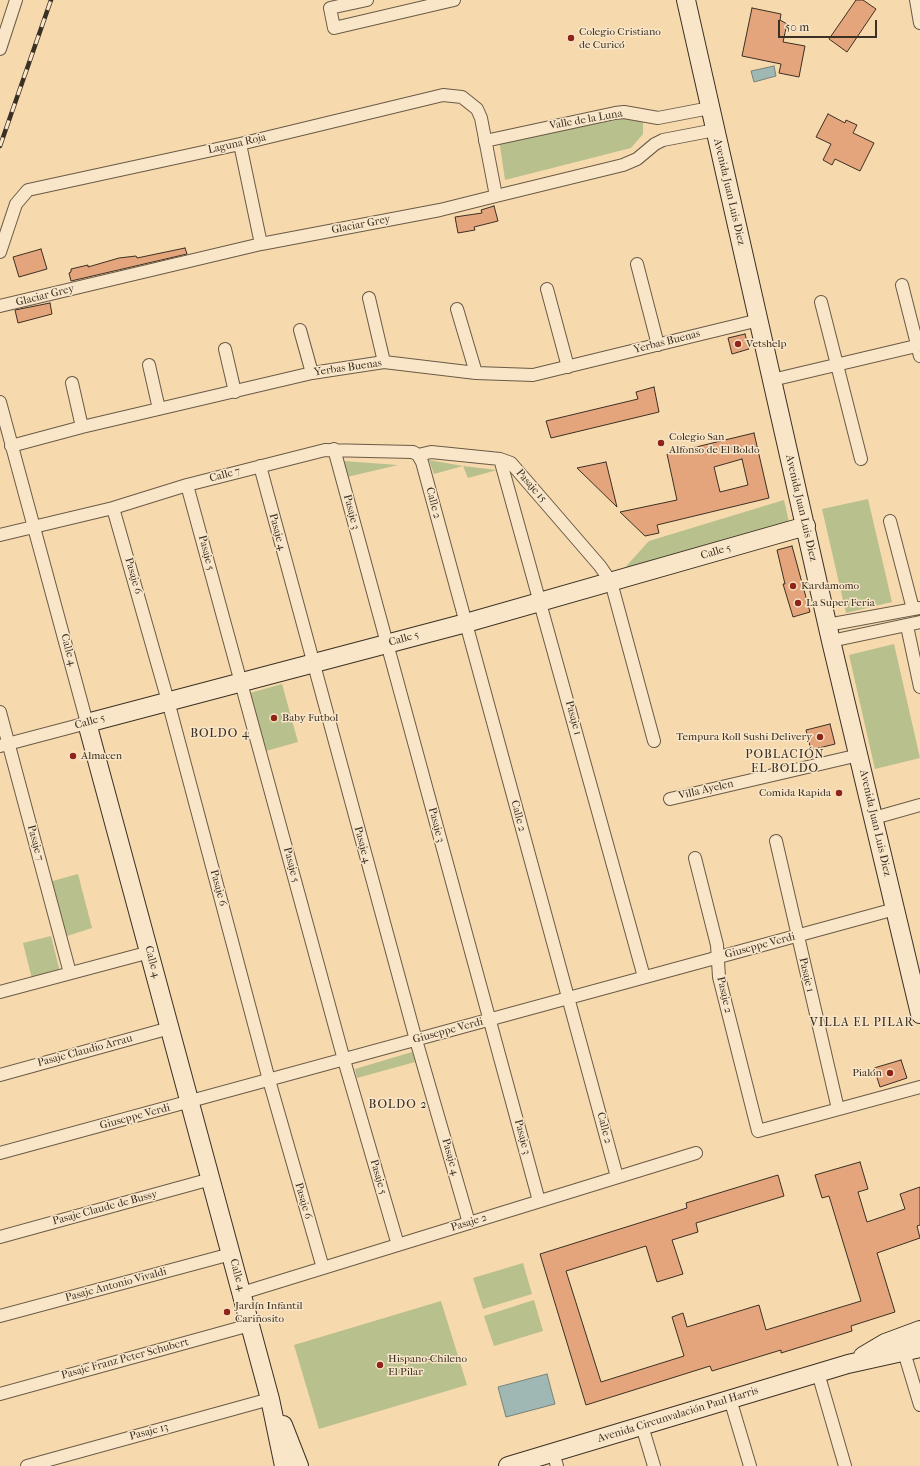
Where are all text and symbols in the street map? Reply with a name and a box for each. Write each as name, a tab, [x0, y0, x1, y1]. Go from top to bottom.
scale bar	[780, 12, 879, 38]
text: 50 m	[785, 20, 809, 34]
place label: Colegio Cristiano de Curicó	[579, 25, 661, 51]
marker: Colegio Cristiano de Curicó	[566, 33, 576, 43]
street label: Valle de la Luna	[548, 107, 624, 133]
street label: Laguna Roja	[207, 131, 267, 157]
street label: Avenida Juan Luis Diez	[710, 137, 748, 247]
street label: Glaciar Grey	[330, 213, 392, 237]
street label: Glaciar Grey	[14, 282, 76, 310]
street label: Yerbas Buenas	[632, 327, 702, 357]
place label: Vetshelp	[746, 337, 786, 351]
marker: Vetshelp	[733, 339, 743, 349]
street label: Yerbas Buenas	[313, 357, 383, 379]
place label: Colegio San Alfonso de El Boldo	[669, 430, 760, 456]
marker: Colegio San Alfonso de El Boldo	[656, 438, 666, 448]
street label: Avenida Juan Luis Diez	[782, 453, 820, 563]
street label: Calle 7	[208, 465, 242, 485]
street label: Pasaje 15	[513, 467, 549, 505]
street label: Calle 2	[422, 486, 444, 520]
street label: Pasaje 3	[340, 493, 362, 531]
street label: Pasaje 4	[266, 512, 288, 552]
street label: Pasaje 5	[195, 534, 217, 572]
street label: Calle 5	[699, 541, 733, 563]
street label: Pasaje 6	[122, 556, 144, 596]
place label: Kardamomo	[801, 579, 859, 593]
marker: Kardamomo	[788, 581, 798, 591]
place label: La Super Feria	[806, 596, 875, 610]
marker: La Super Feria	[793, 598, 803, 608]
street label: Calle 5	[387, 629, 421, 649]
street label: Calle 4	[57, 632, 79, 668]
street label: Pasaje 1	[562, 699, 584, 737]
place label: Baby Futbol	[282, 711, 338, 725]
street label: Calle 5	[73, 712, 107, 732]
marker: Baby Futbol	[269, 713, 279, 723]
district label: BOLDO 4	[190, 727, 250, 741]
place label: Tempura Roll Sushi Delivery	[676, 730, 812, 744]
marker: Tempura Roll Sushi Delivery	[815, 732, 825, 742]
district label: POBLACIÓN EL BOLDO	[745, 748, 825, 776]
place label: Almacen	[81, 749, 122, 763]
marker: Almacen	[68, 751, 78, 761]
street label: Avenida Juan Luis Diez	[856, 768, 894, 878]
street label: Villa Ayelen	[677, 777, 735, 803]
place label: Comida Rapida	[759, 786, 831, 800]
marker: Comida Rapida	[834, 788, 844, 798]
street label: Calle 2	[507, 799, 529, 833]
street label: Pasaje 3	[425, 806, 447, 844]
street label: Pasaje 7	[24, 824, 46, 862]
street label: Pasaje 4	[351, 825, 373, 865]
street label: Pasaje 5	[280, 846, 302, 884]
street label: Pasaje 6	[207, 868, 229, 908]
street label: Giuseppe Verdi	[723, 930, 797, 962]
street label: Calle 4	[141, 944, 163, 980]
street label: Pasaje 1	[796, 956, 816, 994]
street label: Pasaje 2	[713, 975, 735, 1015]
street label: Giuseppe Verdi	[411, 1015, 485, 1047]
district label: VILLA EL PILAR	[810, 1016, 914, 1030]
street label: Pasaje Claudio Arrau	[36, 1032, 134, 1070]
place label: Pialón	[852, 1066, 882, 1080]
marker: Pialón	[885, 1068, 895, 1078]
district label: BOLDO 2	[369, 1098, 427, 1112]
street label: Giuseppe Verdi	[98, 1101, 172, 1133]
street label: Calle 2	[593, 1111, 615, 1145]
street label: Pasaje 3	[511, 1118, 533, 1156]
street label: Pasaje 4	[438, 1137, 462, 1177]
street label: Pasaje 5	[367, 1158, 389, 1196]
street label: Pasaje 6	[292, 1181, 314, 1221]
street label: Pasaje Claude de Bussy	[51, 1188, 159, 1228]
street label: Pasaje 2	[449, 1211, 489, 1235]
street label: Calle 4	[226, 1257, 248, 1293]
street label: Pasaje Antonio Vivaldi	[64, 1265, 168, 1305]
place label: Jardín Infantil Cariñosito	[235, 1299, 302, 1325]
marker: Jardín Infantil Cariñosito	[222, 1307, 232, 1317]
street label: Pasaje Franz Peter Schubert	[60, 1336, 190, 1382]
place label: Hispano-Chileno El Pilar	[388, 1352, 467, 1378]
marker: Hispano-Chileno El Pilar	[375, 1360, 385, 1370]
street label: Avenida Circunvalación Paul Harris	[596, 1384, 760, 1446]
street label: Pasaje 13	[128, 1420, 170, 1444]

